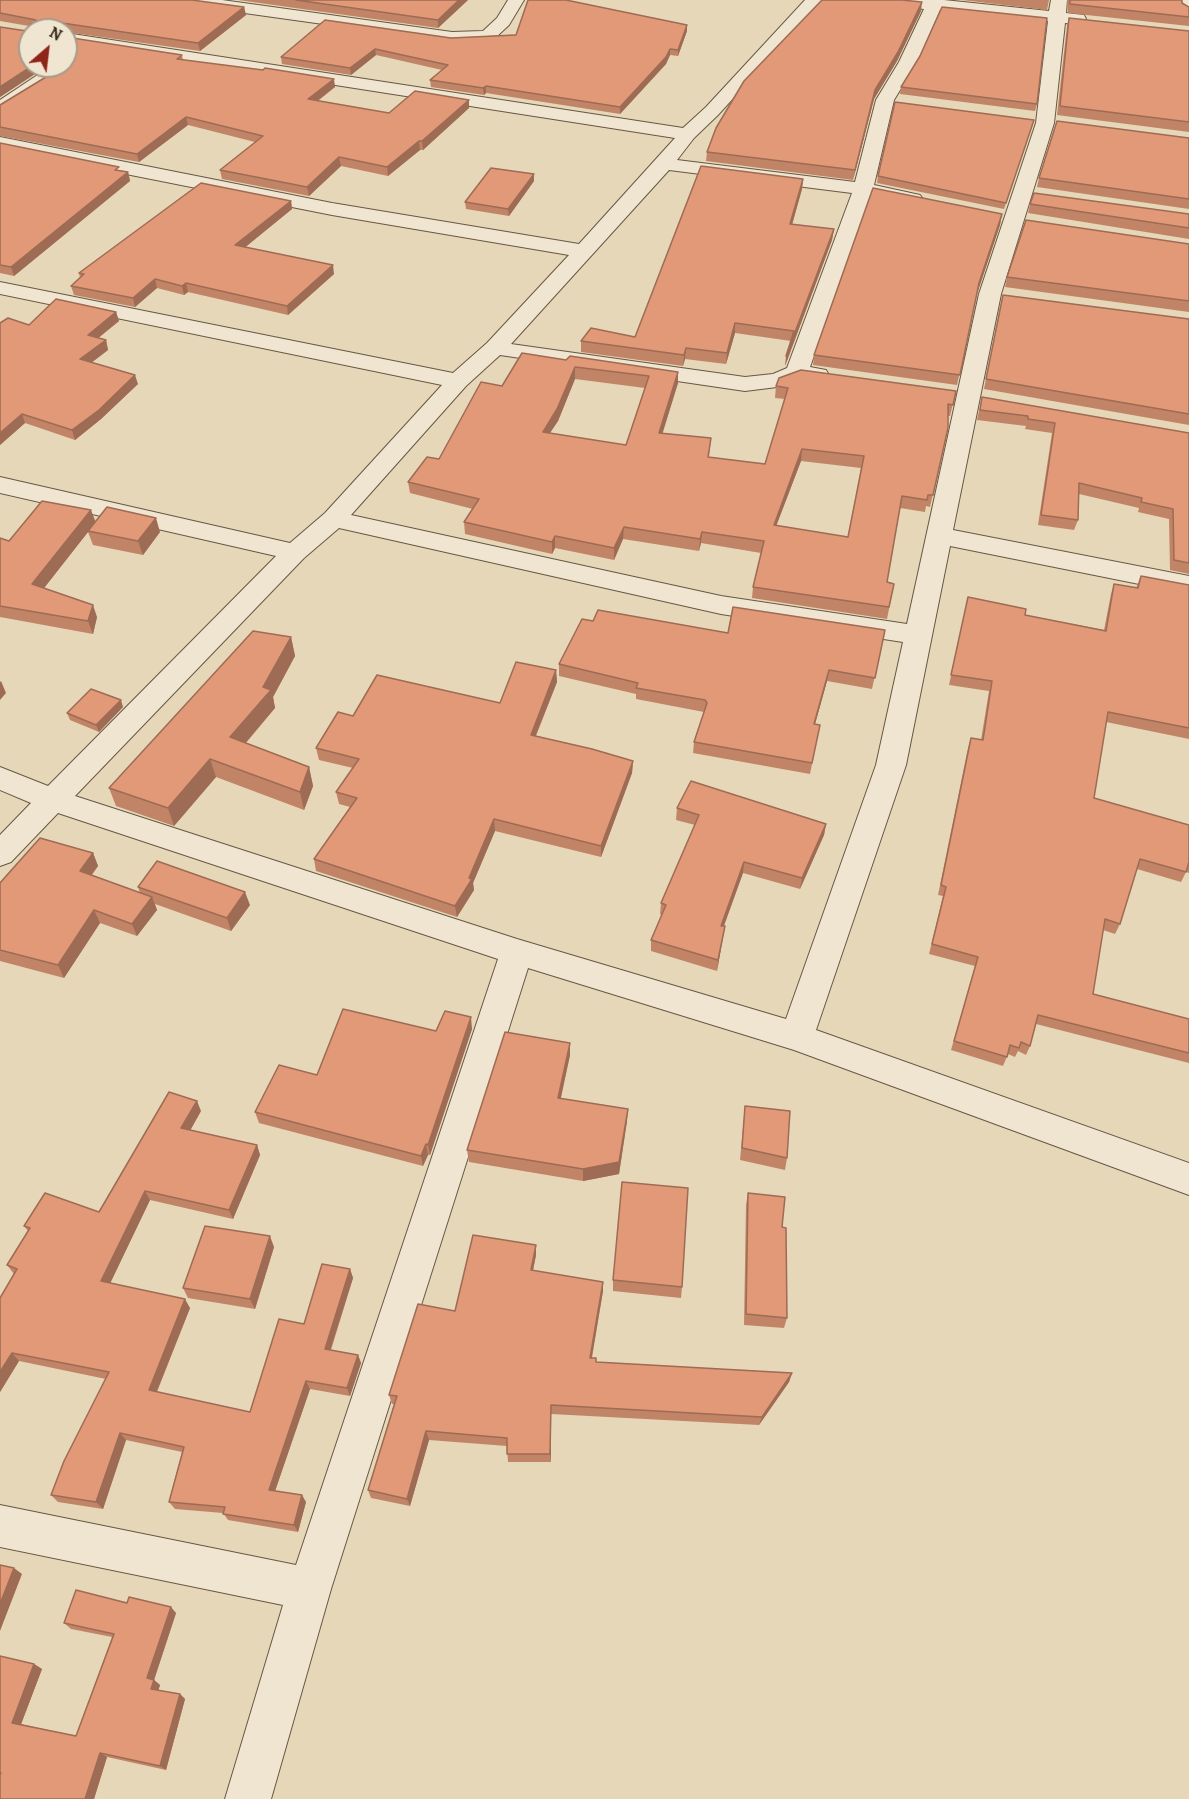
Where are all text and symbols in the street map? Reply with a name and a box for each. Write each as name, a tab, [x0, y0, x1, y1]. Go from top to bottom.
north arrow	[18, 18, 78, 78]
text: N	[45, 21, 66, 46]

